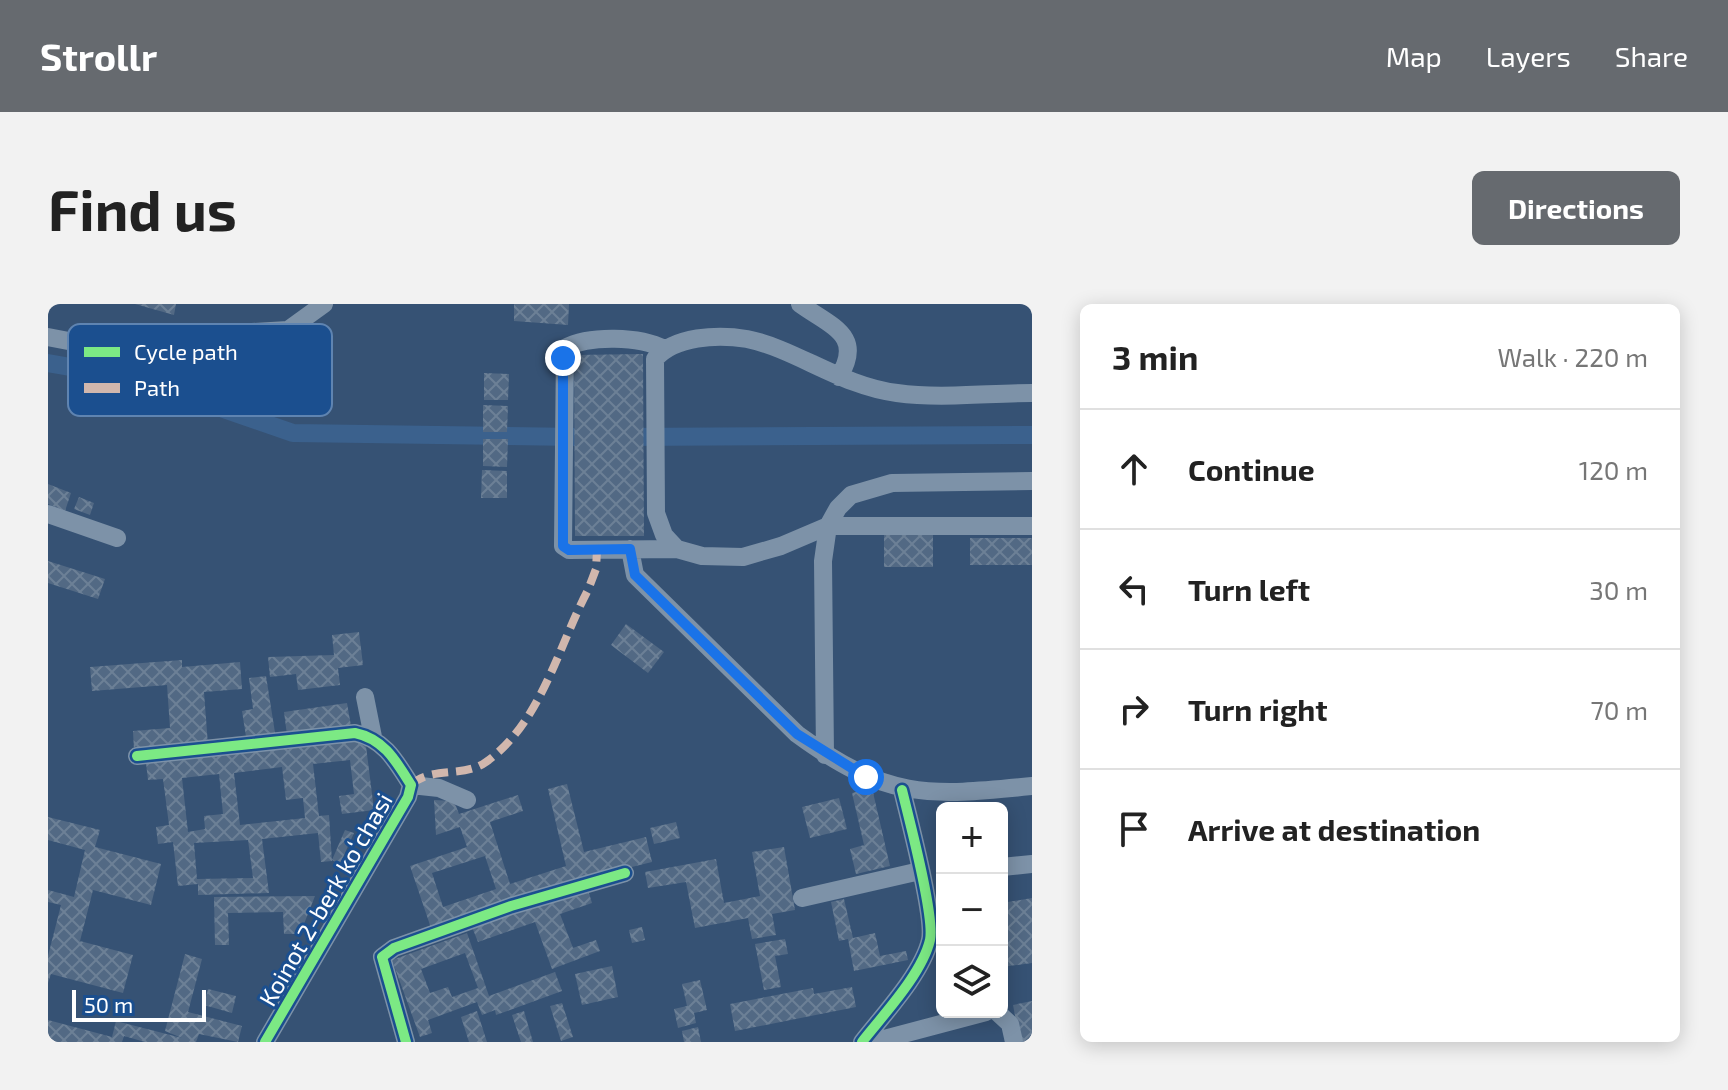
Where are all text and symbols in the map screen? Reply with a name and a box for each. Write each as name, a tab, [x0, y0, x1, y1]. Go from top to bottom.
text: Strollr	[40, 33, 157, 79]
text: Map	[1386, 39, 1442, 73]
text: Layers	[1486, 39, 1571, 73]
text: Share	[1615, 39, 1688, 73]
button: Directions	[1472, 171, 1680, 245]
text: Find us	[48, 175, 237, 242]
legend	[68, 324, 332, 416]
text: 3 min	[1112, 336, 1198, 377]
text: Cycle path	[134, 338, 238, 364]
route end	[545, 340, 581, 376]
text: Walk · 220 m	[1497, 341, 1648, 372]
text: Path	[134, 374, 180, 400]
icon: ahead	[1112, 447, 1156, 491]
text: Continue	[1188, 451, 1315, 487]
text: 120 m	[1579, 454, 1648, 485]
icon: left	[1112, 567, 1156, 611]
text: Turn left	[1188, 571, 1310, 607]
text: 30 m	[1589, 574, 1648, 605]
icon: right	[1112, 687, 1156, 731]
text: Turn right	[1188, 691, 1328, 727]
text: 70 m	[1590, 694, 1648, 725]
route start	[848, 759, 884, 795]
street label: Koinot 2-berk koʻchasi	[252, 787, 398, 1011]
map controls	[936, 802, 1008, 1018]
button: +	[936, 802, 1008, 874]
icon: arrive	[1112, 807, 1156, 851]
text: Arrive at destination	[1188, 811, 1480, 847]
button: −	[936, 874, 1008, 946]
button: layers	[936, 946, 1008, 1018]
scale bar	[72, 986, 206, 1022]
text: 50 m	[84, 991, 133, 1017]

